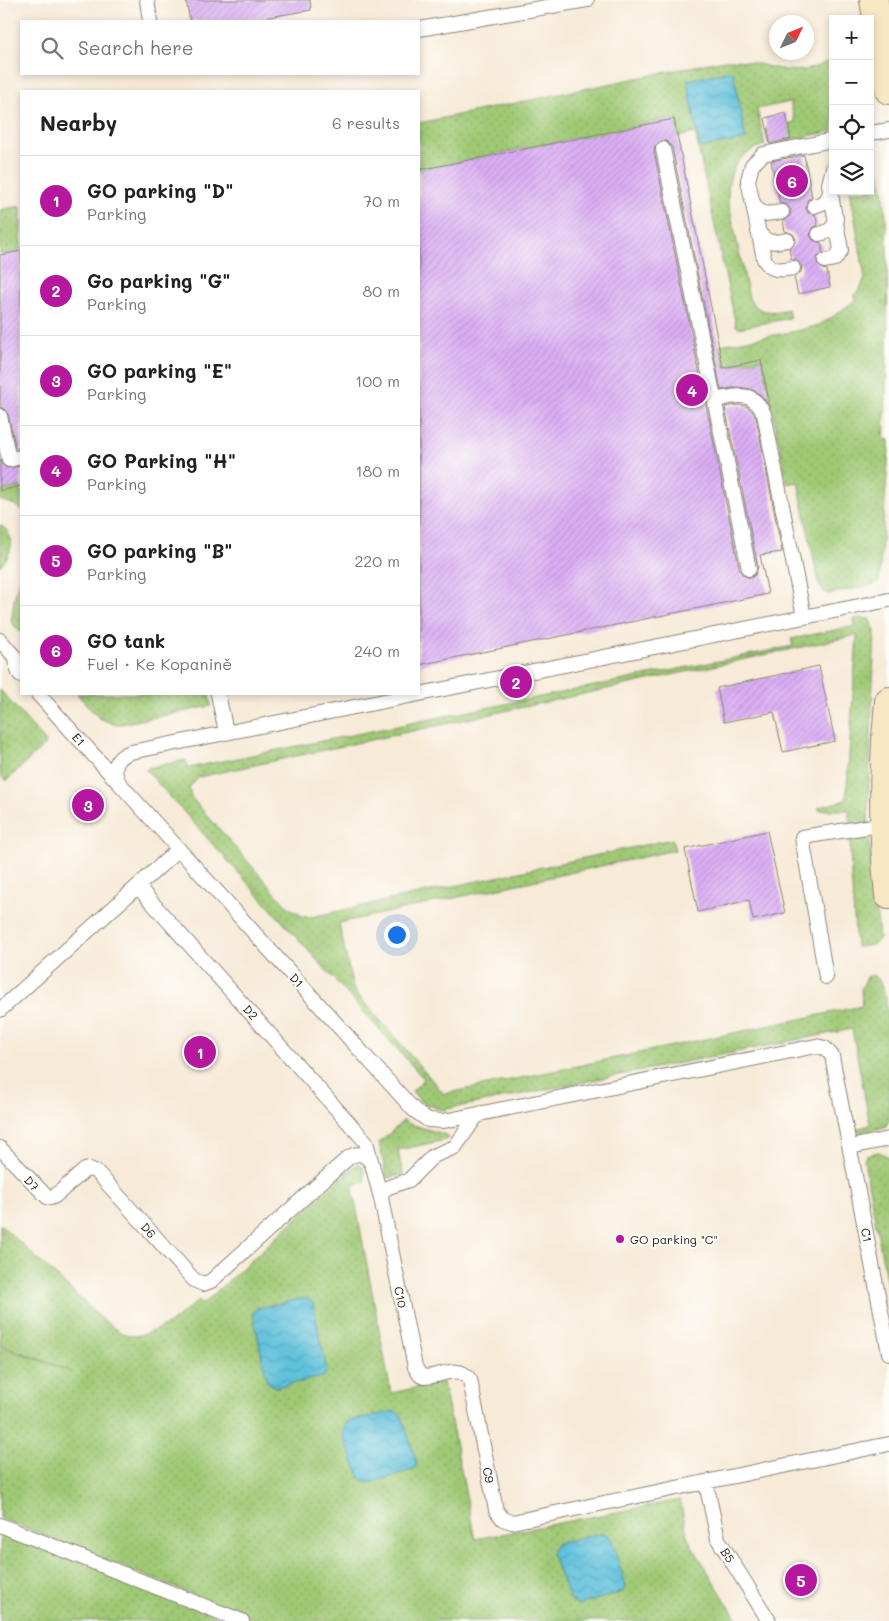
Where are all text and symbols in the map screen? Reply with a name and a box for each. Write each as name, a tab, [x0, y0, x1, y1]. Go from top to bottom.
north arrow	[769, 15, 814, 60]
map controls	[829, 15, 874, 195]
button: +	[829, 15, 874, 60]
search box	[20, 20, 420, 75]
icon: search	[38, 34, 66, 62]
text: Search here	[78, 35, 194, 60]
button: −	[829, 60, 874, 105]
button: locate	[829, 105, 874, 150]
text: Nearby	[40, 109, 117, 136]
text: 6 results	[332, 112, 400, 133]
button: layers	[829, 150, 874, 195]
pin: 6	[776, 162, 808, 200]
text: GO parking "D"	[87, 178, 233, 203]
text: 1	[52, 190, 60, 211]
text: 70 m	[363, 190, 400, 211]
text: Parking	[87, 203, 146, 224]
text: Go parking "G"	[87, 268, 231, 293]
text: 2	[52, 280, 60, 301]
text: 80 m	[363, 280, 400, 301]
text: Parking	[87, 293, 146, 314]
text: GO parking "E"	[87, 358, 232, 383]
text: 3	[51, 370, 61, 391]
text: 100 m	[355, 370, 400, 391]
pin: 4	[676, 371, 708, 409]
text: Parking	[87, 383, 146, 404]
text: GO Parking "H"	[87, 448, 236, 473]
text: 4	[51, 460, 61, 481]
text: 180 m	[355, 460, 400, 481]
text: Parking	[87, 473, 146, 494]
text: GO parking "B"	[87, 538, 233, 563]
text: 5	[51, 550, 61, 571]
text: 220 m	[354, 550, 400, 571]
text: Parking	[87, 563, 146, 584]
text: GO tank	[87, 628, 165, 653]
text: 6	[51, 640, 61, 661]
text: 240 m	[354, 640, 400, 661]
text: Fuel · Ke Kopanině	[87, 653, 232, 674]
pin: 2	[500, 663, 532, 701]
street label: E1	[69, 729, 89, 749]
pin: 3	[72, 786, 104, 824]
your location	[384, 922, 410, 948]
street label: D1	[287, 970, 307, 990]
street label: D2	[240, 1001, 262, 1023]
pin: 1	[184, 1033, 216, 1071]
street label: D7	[21, 1172, 43, 1194]
street label: D6	[138, 1219, 160, 1241]
street label: C1	[858, 1227, 876, 1243]
place label: GO parking "C"	[630, 1231, 718, 1247]
marker: GO parking "C"	[614, 1233, 626, 1245]
street label: C10	[391, 1285, 411, 1310]
street label: C9	[480, 1466, 498, 1484]
street label: B5	[717, 1545, 739, 1565]
pin: 5	[785, 1561, 817, 1599]

